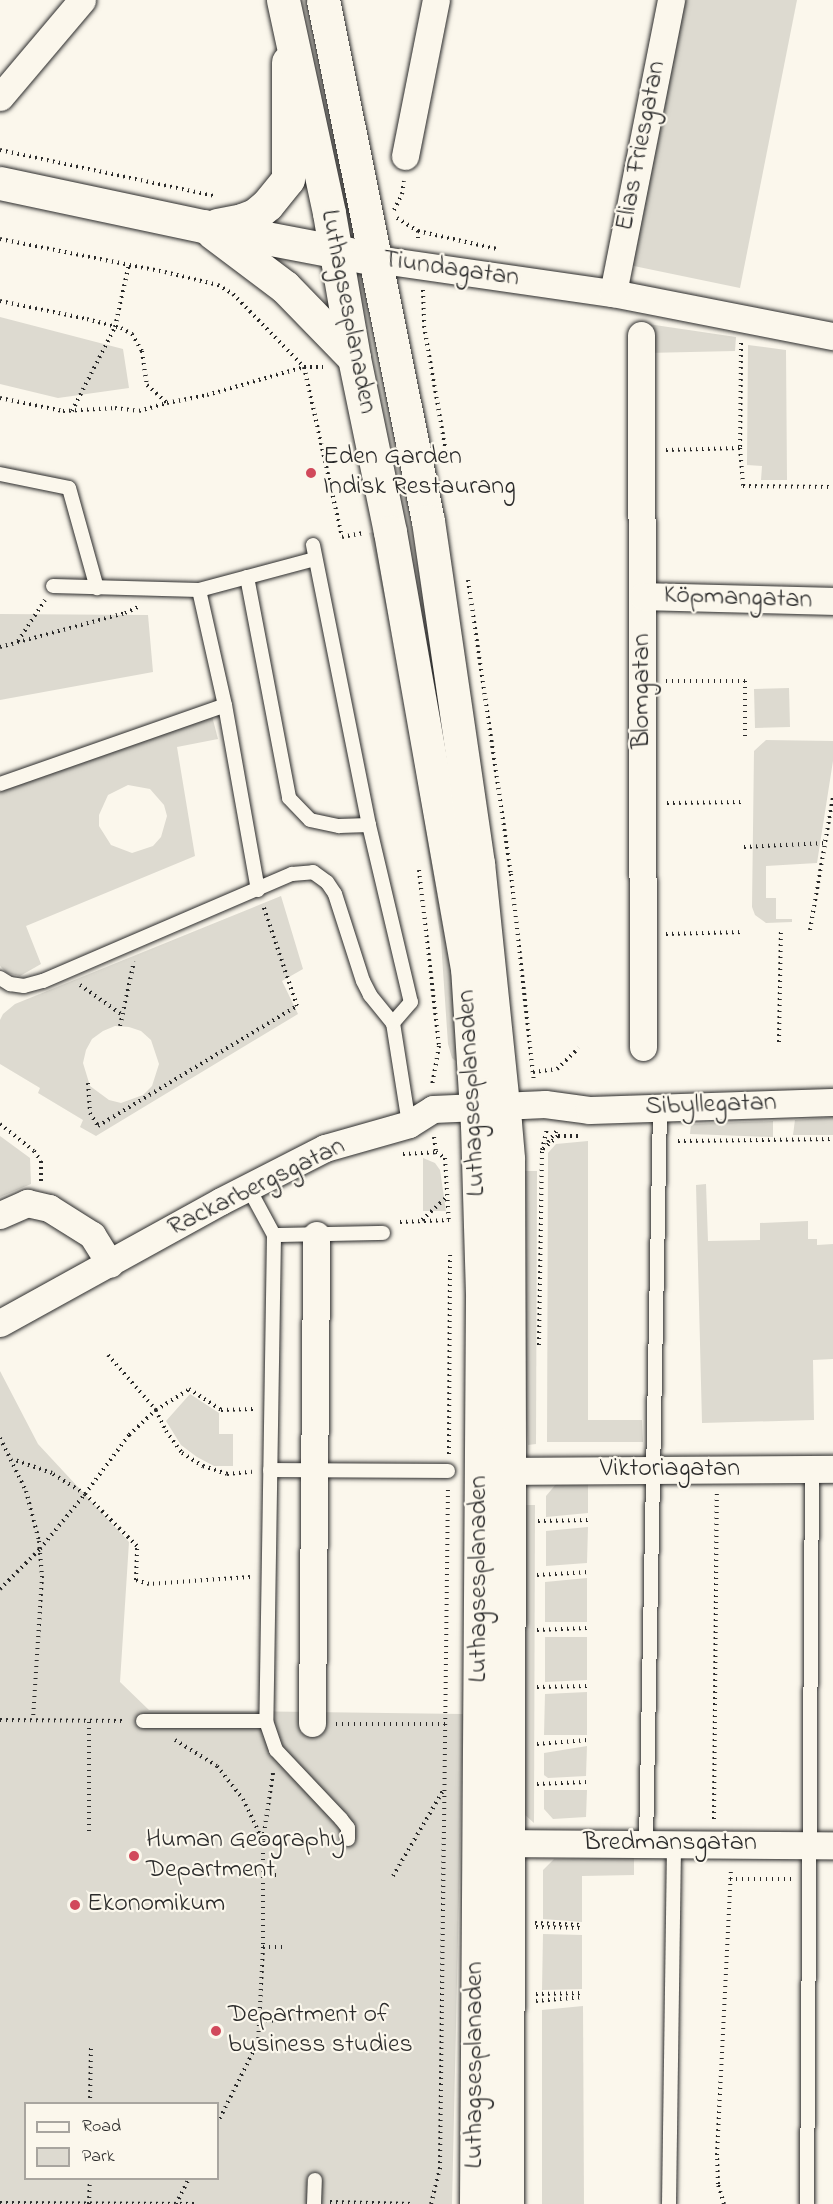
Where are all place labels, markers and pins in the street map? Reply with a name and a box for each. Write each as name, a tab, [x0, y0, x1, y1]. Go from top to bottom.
place label: Eden Garden Indisk Restaurang	[323, 442, 516, 503]
marker: Eden Garden Indisk Restaurang	[304, 466, 318, 480]
place label: Human Geography Department	[146, 1825, 345, 1886]
marker: Human Geography Department	[127, 1849, 141, 1863]
place label: Ekonomikum	[87, 1889, 225, 1921]
marker: Ekonomikum	[68, 1898, 82, 1912]
place label: Department of business studies	[228, 2000, 413, 2062]
marker: Department of business studies	[209, 2024, 223, 2038]

